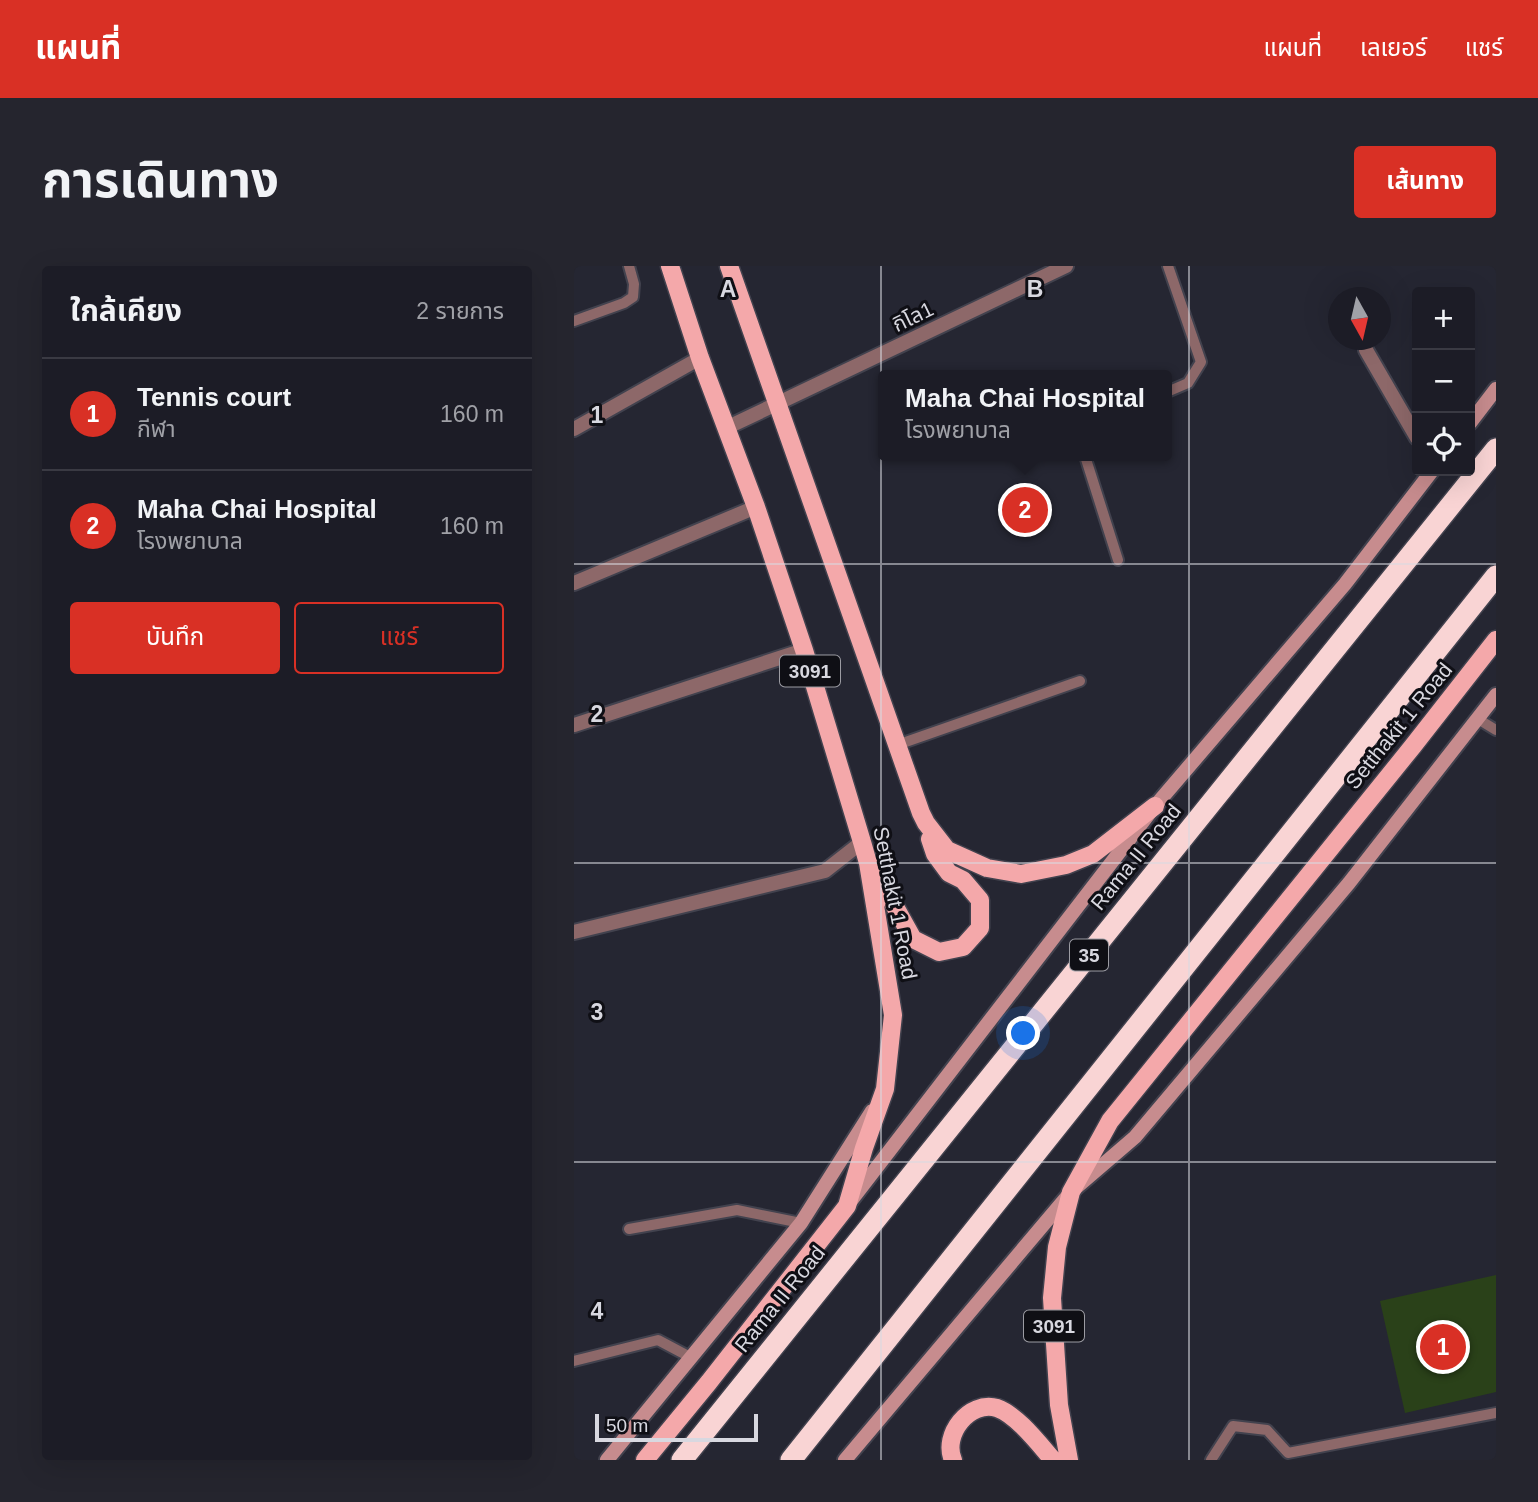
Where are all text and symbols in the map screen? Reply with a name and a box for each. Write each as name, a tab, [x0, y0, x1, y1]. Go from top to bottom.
text: แผนที่	[35, 29, 121, 66]
text: แผนที่	[1264, 34, 1322, 61]
text: เลเยอร์	[1360, 34, 1427, 61]
text: แชร์	[1465, 34, 1503, 61]
button: เส้นทาง	[1354, 146, 1496, 218]
text: การเดินทาง	[42, 153, 279, 207]
text: A	[720, 276, 736, 302]
text: B	[1027, 276, 1043, 302]
north arrow	[1328, 287, 1391, 350]
map controls	[1412, 287, 1475, 476]
button: +	[1412, 287, 1475, 350]
text: ใกล้เคียง	[70, 294, 182, 327]
street label: กิโล1	[889, 297, 937, 336]
text: 2 รายการ	[416, 298, 504, 324]
button: −	[1412, 350, 1475, 413]
popup	[878, 370, 1172, 461]
text: Tennis court	[137, 382, 291, 412]
text: Maha Chai Hospital	[905, 383, 1145, 413]
text: 1	[87, 401, 99, 427]
text: 160 m	[440, 401, 504, 427]
text: 1	[591, 402, 604, 428]
button: locate	[1412, 413, 1475, 476]
text: กีฬา	[137, 416, 176, 442]
text: โรงพยาบาล	[905, 417, 1011, 443]
pin: 2	[1002, 484, 1048, 536]
text: Maha Chai Hospital	[137, 494, 377, 524]
text: 2	[87, 513, 99, 539]
text: 160 m	[440, 513, 504, 539]
text: โรงพยาบาล	[137, 528, 243, 554]
button: บันทึก	[70, 602, 280, 674]
button: แชร์	[294, 602, 504, 674]
road number: 3091	[780, 656, 840, 686]
street label: Setthakit 1 Road	[1341, 658, 1456, 793]
text: 2	[591, 701, 603, 727]
street label: Rama II Road	[1086, 799, 1185, 914]
street label: Setthakit 1 Road	[869, 825, 922, 981]
road number: 35	[1070, 940, 1108, 970]
text: 3	[591, 999, 603, 1025]
your location	[1006, 1016, 1040, 1050]
street label: Rama II Road	[730, 1241, 829, 1356]
text: 4	[591, 1298, 604, 1324]
road number: 3091	[1024, 1310, 1084, 1342]
pin: 1	[1420, 1321, 1466, 1373]
scale bar	[595, 1411, 758, 1443]
text: 50 m	[606, 1415, 648, 1436]

